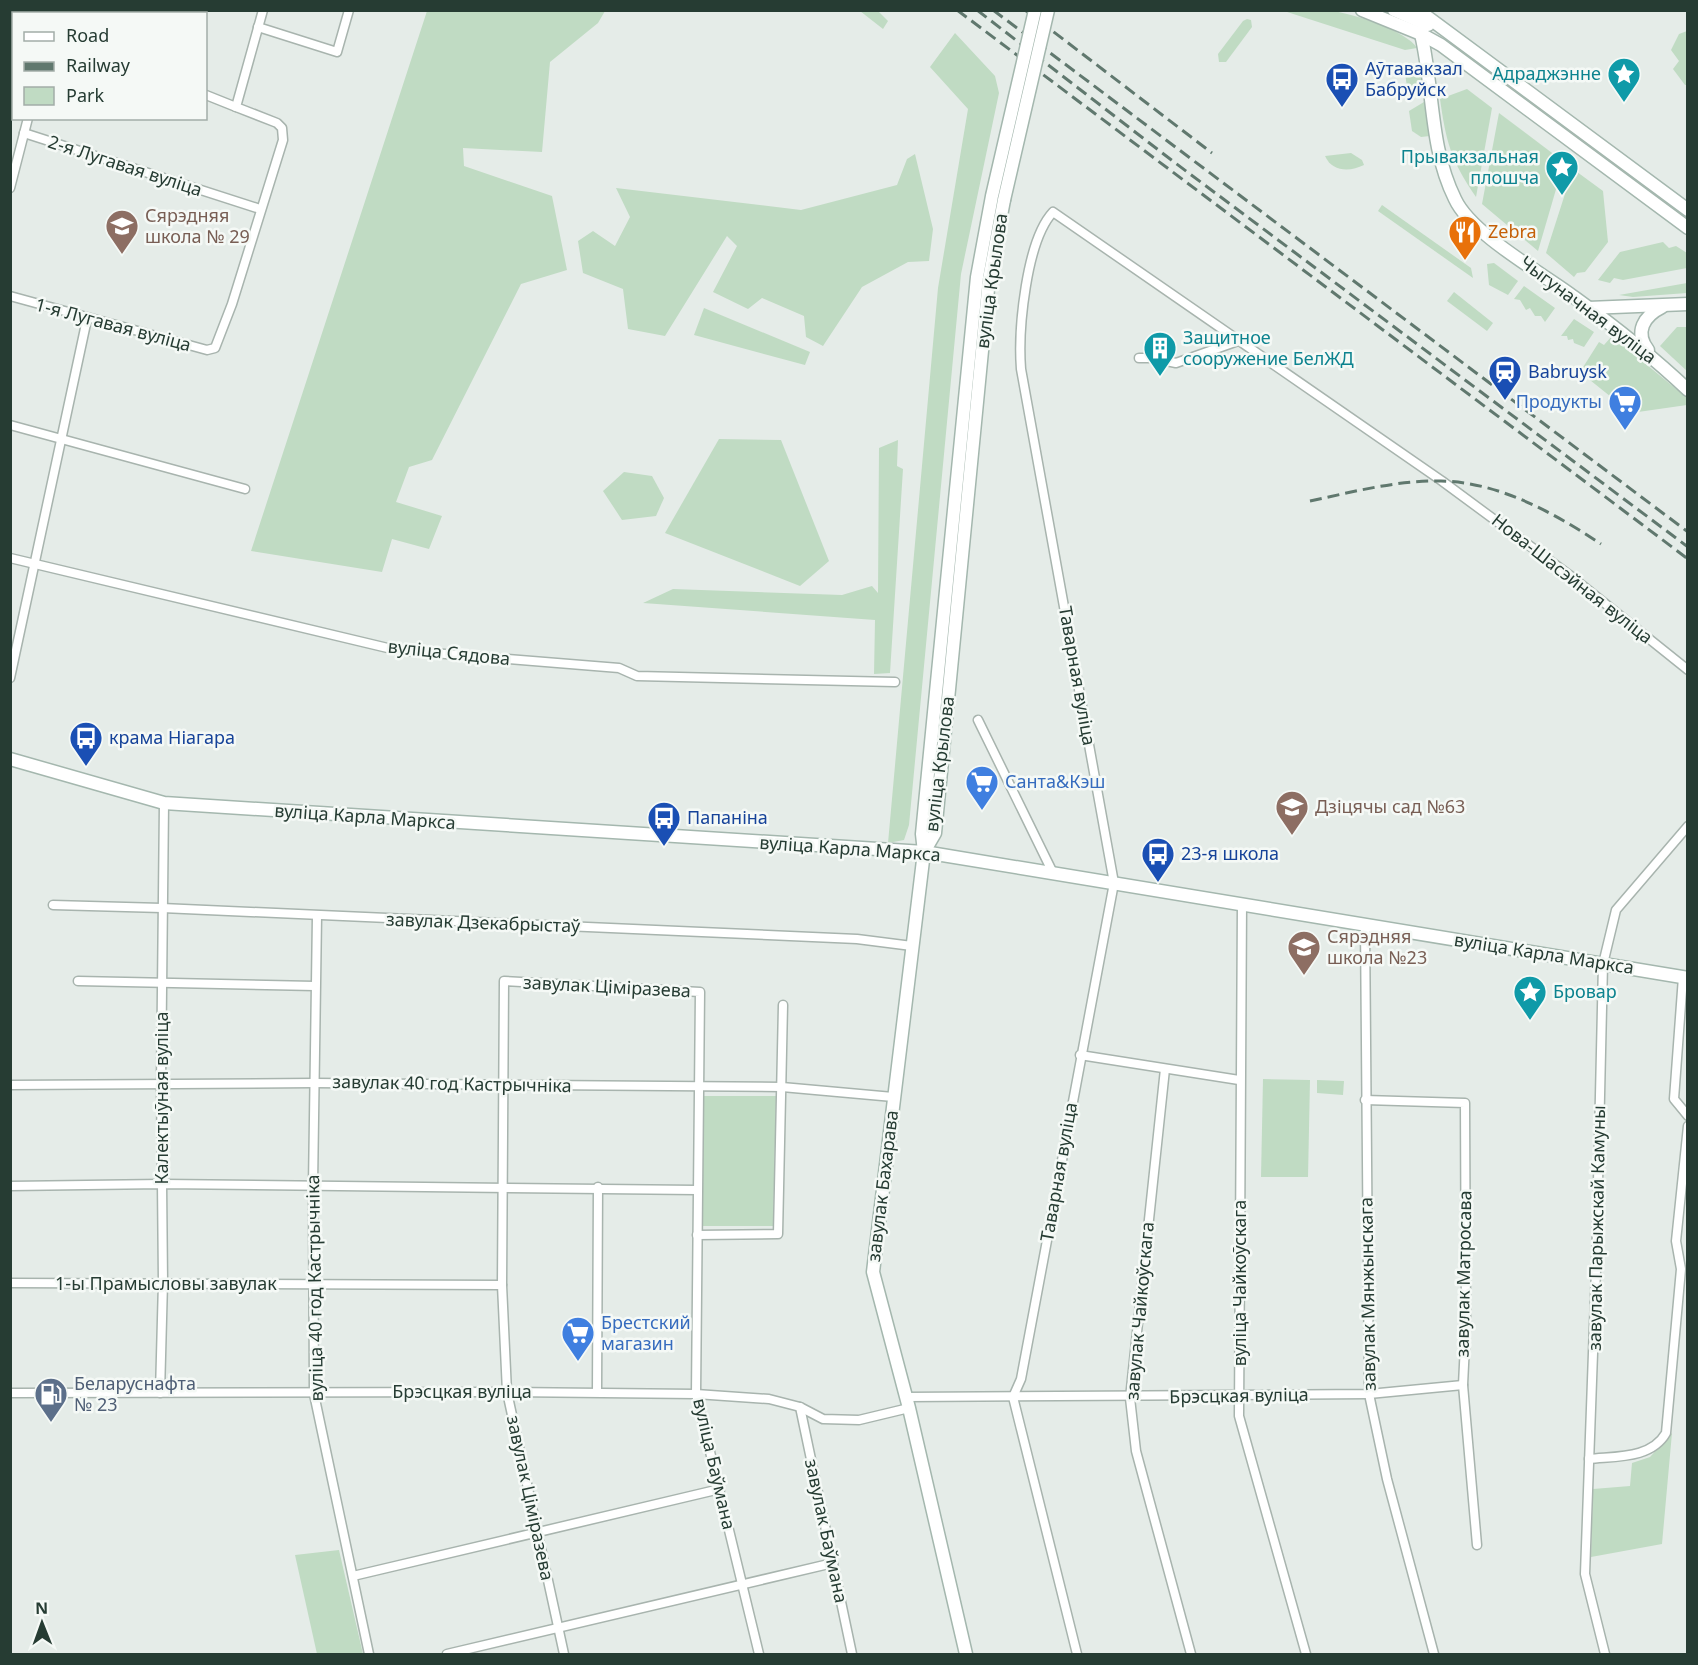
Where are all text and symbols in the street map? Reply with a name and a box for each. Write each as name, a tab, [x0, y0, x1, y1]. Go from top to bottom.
legend	[12, 12, 207, 120]
text: Road	[66, 23, 109, 47]
text: Railway	[66, 53, 131, 77]
place label: Аўтавакзал Бабруйск	[1365, 56, 1463, 101]
place icon: Адраджэнне	[1606, 56, 1642, 103]
bus stop icon: Аўтавакзал Бабруйск	[1324, 61, 1360, 108]
place label: Адраджэнне	[1492, 61, 1601, 85]
text: Park	[66, 83, 104, 107]
street label: 2-я Лугавая вуліца	[45, 129, 205, 201]
place label: Прывакзальная плошча	[1401, 144, 1539, 189]
place icon: Прывакзальная плошча	[1544, 149, 1580, 196]
place label: Сярэдняя школа № 29	[145, 203, 250, 248]
school or university icon: Сярэдняя школа № 29	[104, 208, 140, 255]
street label: вуліца Крылова	[970, 212, 1012, 350]
restaurant icon: Zebra	[1447, 214, 1483, 261]
place label: Zebra	[1488, 219, 1537, 243]
street label: Чыгуначная вуліца	[1515, 250, 1662, 368]
street label: 1-я Лугавая вуліца	[33, 292, 194, 356]
place label: Защитное сооружение БелЖД	[1183, 325, 1354, 370]
building icon: Защитное сооружение БелЖД	[1142, 330, 1178, 377]
station icon: Babruysk	[1487, 354, 1523, 401]
place label: Babruysk	[1528, 359, 1607, 383]
supermarket icon: Продукты	[1607, 384, 1643, 431]
place label: Продукты	[1516, 389, 1602, 413]
street label: Нова-Шасэйная вуліца	[1487, 508, 1658, 649]
street label: Таварная вуліца	[1054, 604, 1102, 747]
street label: вуліца Сядова	[387, 634, 511, 670]
street label: вуліца Крылова	[919, 695, 959, 833]
bus stop icon: крама Ніагара	[68, 720, 104, 767]
place label: крама Ніагара	[109, 725, 235, 749]
supermarket icon: Санта&Кэш	[964, 764, 1000, 811]
place label: Санта&Кэш	[1005, 769, 1105, 793]
school or university icon: Дзіцячы сад №63	[1274, 789, 1310, 836]
place label: Дзіцячы сад №63	[1315, 794, 1465, 818]
street label: вуліца Карла Маркса	[274, 798, 457, 834]
bus stop icon: Папаніна	[646, 800, 682, 847]
place label: Папаніна	[687, 805, 768, 829]
street label: вуліца Карла Маркса	[759, 830, 942, 866]
bus stop icon: 23-я школа	[1140, 836, 1176, 883]
place label: 23-я школа	[1181, 841, 1279, 865]
street label: завулак Дзекабрыстаў	[385, 907, 581, 937]
place label: Сярэдняя школа №23	[1327, 924, 1427, 969]
street label: вуліца Карла Маркса	[1453, 927, 1636, 979]
school or university icon: Сярэдняя школа №23	[1286, 929, 1322, 976]
street label: завулак Ціміразева	[522, 970, 692, 1002]
place icon: Бровар	[1512, 974, 1548, 1021]
place label: Бровар	[1553, 979, 1617, 1003]
street label: Калектыўная вуліца	[149, 1012, 173, 1184]
street label: завулак 40 год Кастрычніка	[332, 1069, 572, 1097]
street label: Таварная вуліца	[1034, 1100, 1082, 1243]
street label: завулак Парыжскай Камуны	[1582, 1105, 1610, 1351]
street label: завулак Бахарава	[861, 1109, 903, 1263]
street label: вуліца 40 год Кастрычніка	[300, 1174, 328, 1402]
street label: завулак Матросава	[1450, 1190, 1476, 1358]
street label: завулак Мянжынскага	[1353, 1197, 1381, 1391]
street label: вуліца Чайкоўскага	[1227, 1200, 1251, 1366]
street label: завулак Чайкоўскага	[1119, 1221, 1159, 1401]
street label: 1-ы Прамысловы завулак	[55, 1271, 277, 1295]
place label: Брестский магазин	[601, 1310, 691, 1355]
supermarket icon: Брестский магазин	[560, 1315, 596, 1362]
place label: Беларуснафта № 23	[74, 1371, 196, 1416]
fuel station icon: Беларуснафта № 23	[33, 1376, 69, 1423]
street label: Брэсцкая вуліца	[392, 1379, 532, 1403]
street label: Брэсцкая вуліца	[1169, 1382, 1309, 1408]
street label: вуліца Баўмана	[688, 1396, 742, 1532]
street label: завулак Ціміразева	[502, 1413, 560, 1582]
street label: завулак Баўмана	[800, 1457, 854, 1605]
north arrow	[12, 1593, 72, 1653]
text: N	[35, 1597, 48, 1619]

